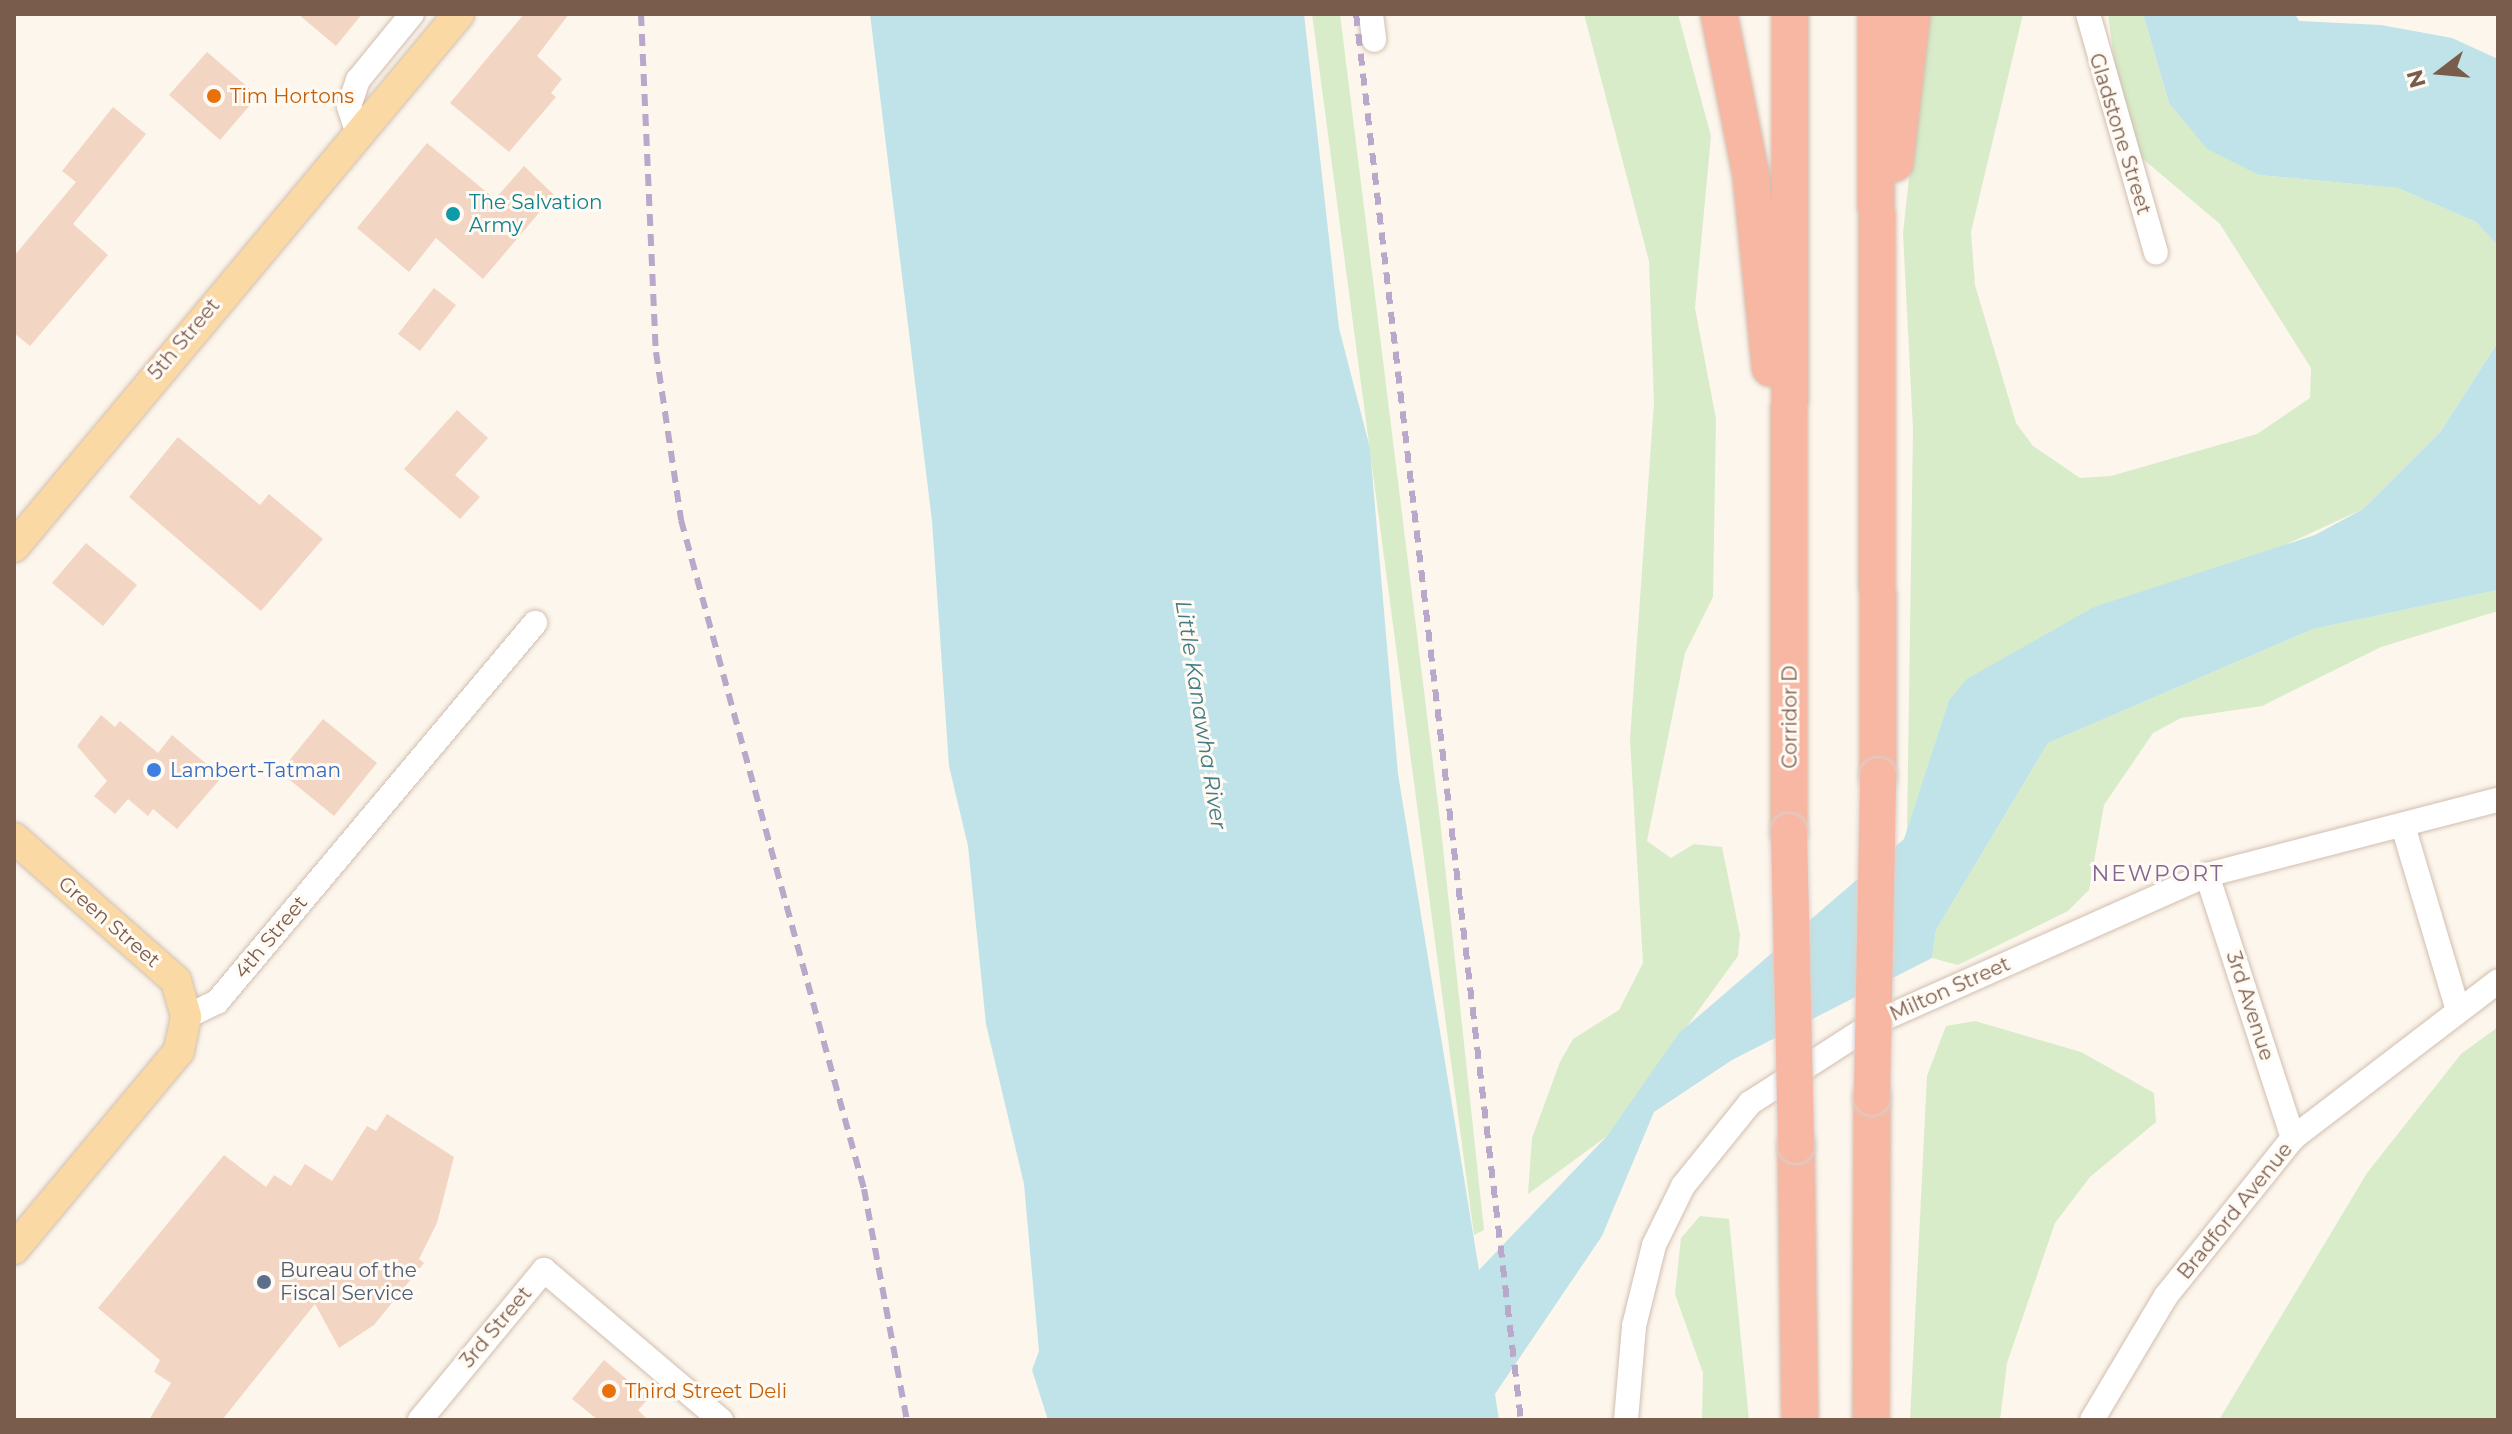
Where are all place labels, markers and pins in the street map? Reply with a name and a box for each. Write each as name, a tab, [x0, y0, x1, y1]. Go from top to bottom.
place label: Tim Hortons	[230, 84, 354, 108]
marker: Tim Hortons	[205, 87, 223, 105]
place label: The Salvation Army	[469, 190, 603, 237]
marker: The Salvation Army	[444, 205, 462, 223]
place label: Lambert-Tatman	[170, 758, 341, 782]
marker: Lambert-Tatman	[145, 761, 163, 779]
place label: Bureau of the Fiscal Service	[280, 1258, 417, 1305]
marker: Bureau of the Fiscal Service	[255, 1273, 273, 1291]
place label: Third Street Deli	[625, 1379, 787, 1403]
marker: Third Street Deli	[600, 1382, 618, 1400]

